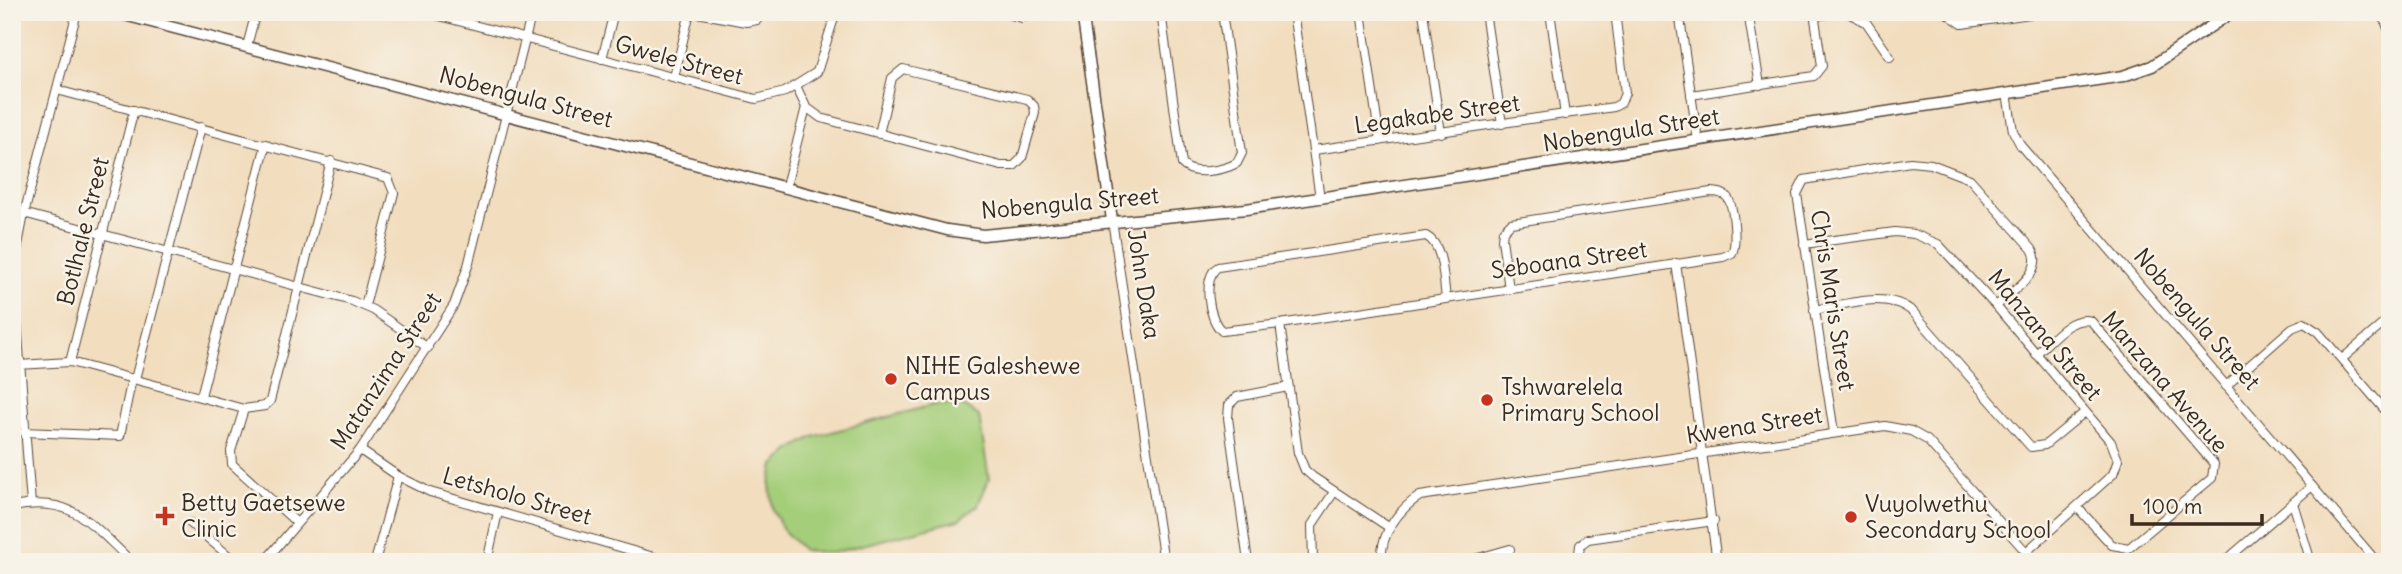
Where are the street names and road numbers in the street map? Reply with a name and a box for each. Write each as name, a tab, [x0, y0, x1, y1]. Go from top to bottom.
street label: Gwele Street	[612, 28, 747, 91]
street label: Nobengula Street	[436, 59, 616, 134]
street label: Legakabe Street	[1352, 88, 1522, 139]
street label: Nobengula Street	[1541, 101, 1722, 158]
street label: Botlhale Street	[50, 154, 115, 308]
street label: Nobengula Street	[980, 180, 1160, 225]
street label: Chris Maris Street	[1805, 208, 1862, 392]
street label: John Daka	[1122, 227, 1167, 341]
street label: Seboana Street	[1489, 234, 1649, 285]
street label: Nobengula Street	[2128, 242, 2267, 396]
street label: Manzana Street	[1982, 263, 2109, 406]
street label: Matanzima Street	[324, 286, 447, 455]
street label: Manzana Avenue	[2096, 305, 2235, 458]
street label: Kwena Street	[1684, 399, 1824, 450]
street label: Letsholo Street	[439, 460, 595, 531]

